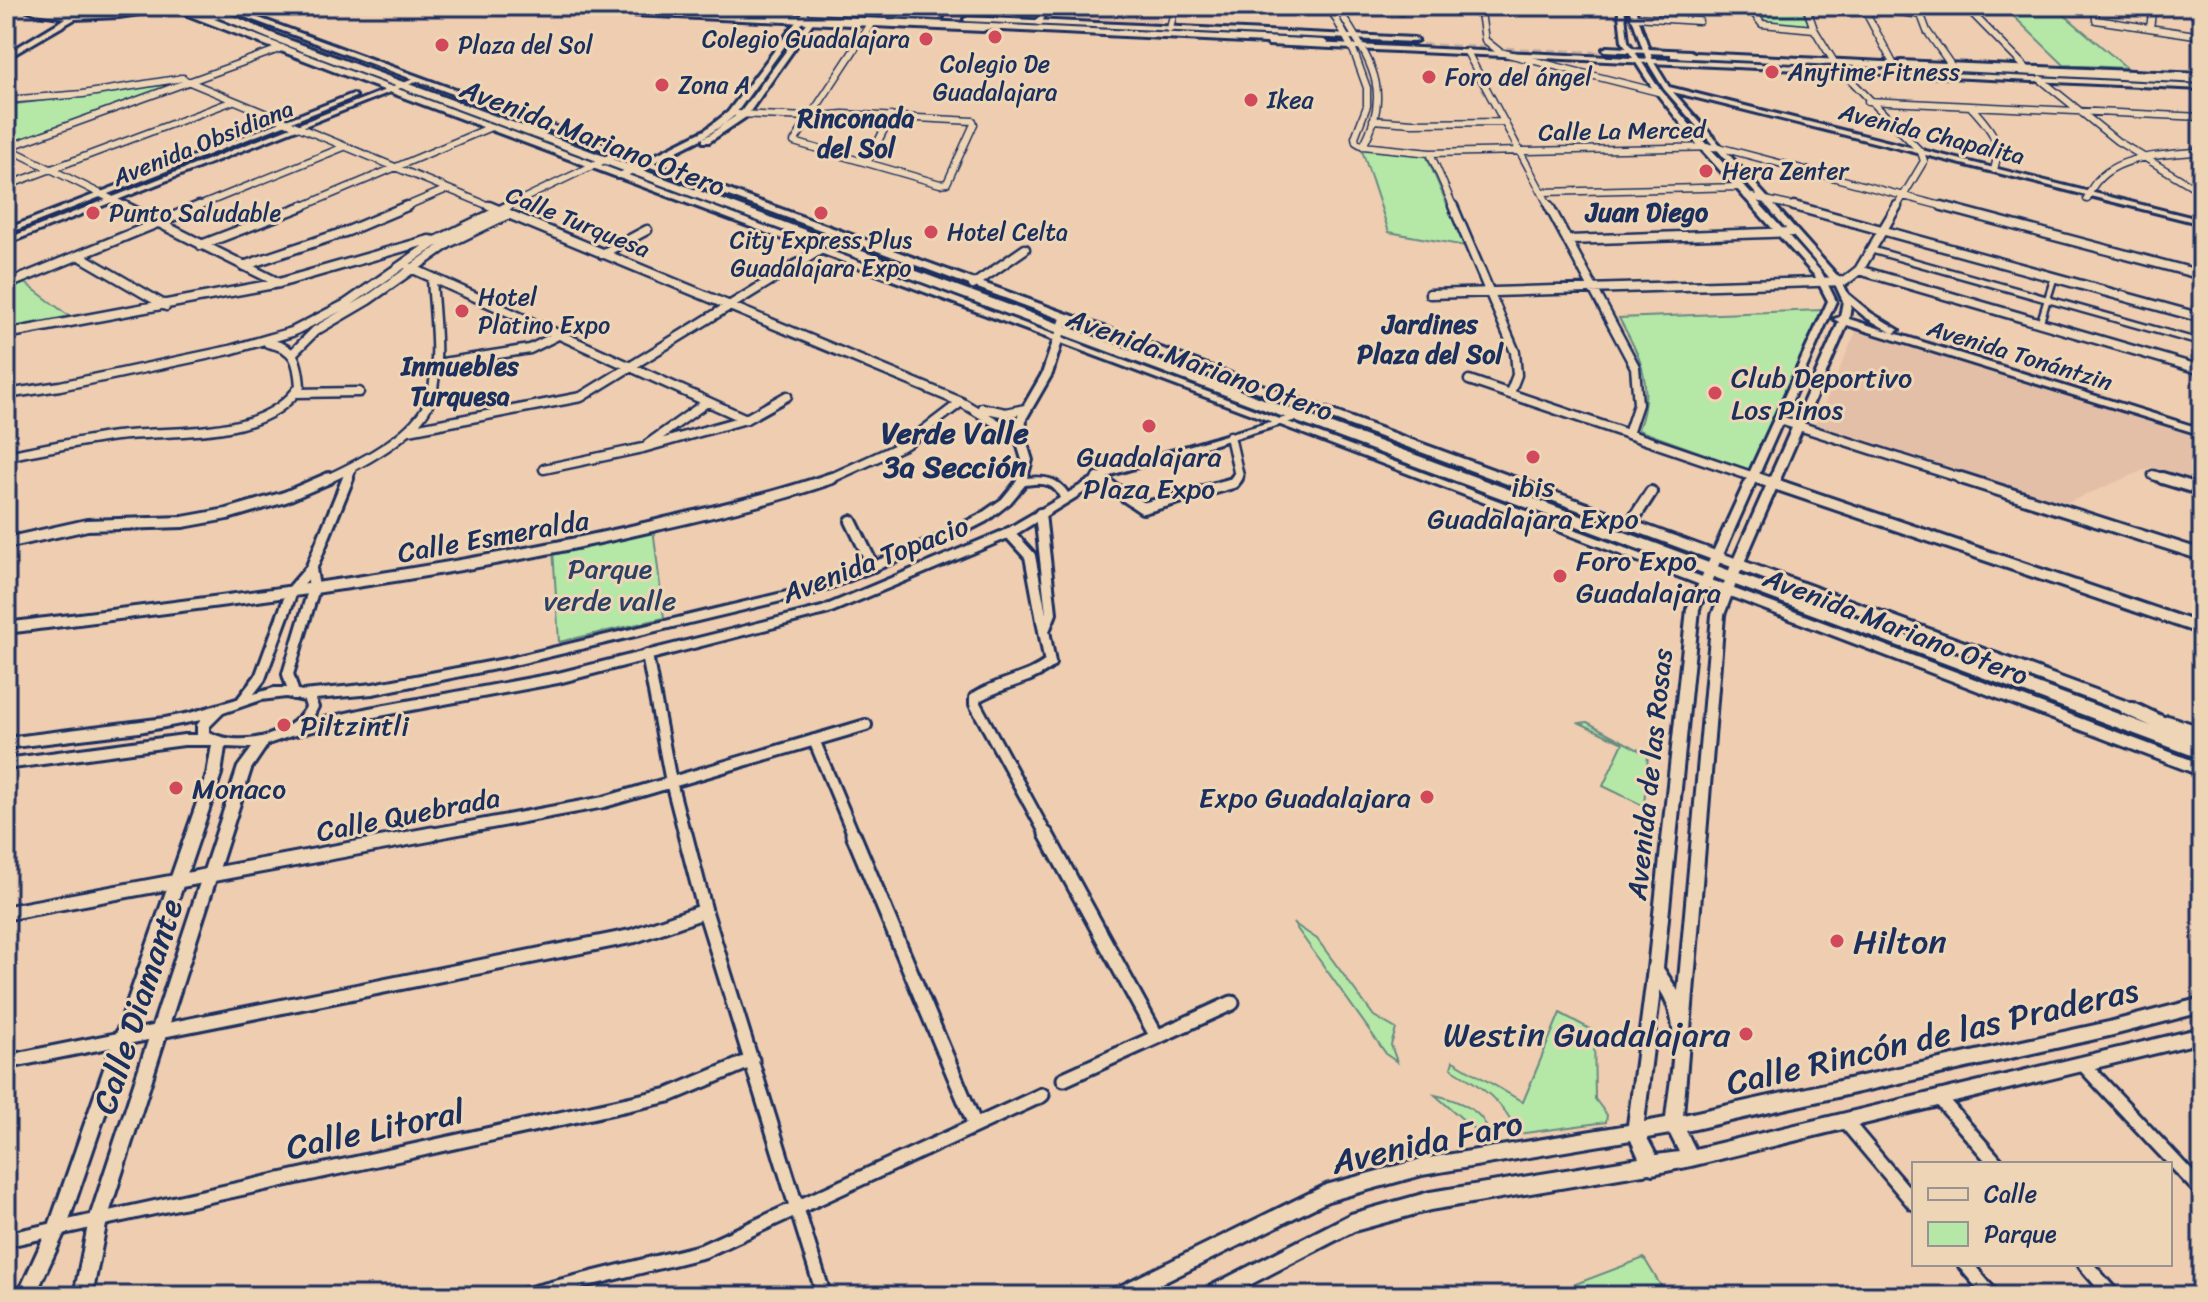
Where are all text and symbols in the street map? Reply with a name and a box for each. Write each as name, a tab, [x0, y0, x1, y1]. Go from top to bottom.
place label: Colegio Guadalajara	[702, 18, 910, 60]
place label: Plaza del Sol	[458, 24, 594, 66]
marker: Colegio De Guadalajara	[986, 28, 1004, 46]
marker: Colegio Guadalajara	[917, 30, 935, 48]
marker: Plaza del Sol	[433, 36, 451, 54]
place label: Colegio De Guadalajara	[933, 43, 1057, 113]
place label: Anytime Fitness	[1787, 51, 1960, 93]
place label: Foro del ángel	[1445, 56, 1593, 98]
marker: Anytime Fitness	[1763, 63, 1781, 81]
street label: Avenida Mariano Otero	[452, 64, 733, 211]
place label: Zona A	[678, 64, 750, 106]
marker: Foro del ángel	[1420, 68, 1438, 86]
marker: Zona A	[653, 76, 671, 94]
place label: Ikea	[1266, 79, 1315, 121]
street label: Avenida Obsidiana	[105, 87, 300, 199]
street label: Avenida Chapalita	[1834, 90, 2029, 177]
marker: Ikea	[1242, 91, 1260, 109]
district label: Rinconada del Sol	[796, 95, 915, 171]
street label: Calle La Merced	[1538, 109, 1707, 153]
place label: Hera Zenter	[1722, 150, 1851, 192]
marker: Hera Zenter	[1697, 162, 1715, 180]
street label: Calle Turquesa	[499, 174, 657, 270]
district label: Juan Diego	[1584, 189, 1709, 235]
place label: Punto Saludable	[109, 192, 281, 234]
marker: Punto Saludable	[84, 204, 102, 222]
marker: City Express Plus Guadalajara Expo	[812, 204, 830, 222]
place label: Hotel Celta	[947, 211, 1068, 253]
place label: City Express Plus Guadalajara Expo	[730, 219, 912, 289]
marker: Hotel Celta	[922, 223, 940, 241]
place label: Hotel Platino Expo	[478, 276, 610, 346]
street label: Avenida Mariano Otero	[1059, 293, 1340, 436]
district label: Jardines Plaza del Sol	[1357, 301, 1504, 377]
marker: Hotel Platino Expo	[453, 302, 471, 320]
street label: Avenida Tonántzin	[1921, 307, 2118, 403]
district label: Inmuebles Turquesa	[399, 343, 520, 419]
place label: Club Deportivo Los Pinos	[1731, 353, 1912, 434]
marker: Club Deportivo Los Pinos	[1706, 384, 1724, 402]
district label: Verde Valle 3a Sección	[881, 406, 1029, 494]
marker: Guadalajara Plaza Expo	[1140, 417, 1158, 435]
place label: Guadalajara Plaza Expo	[1076, 432, 1222, 513]
marker: ibis Guadalajara Expo	[1524, 448, 1542, 466]
place label: ibis Guadalajara Expo	[1427, 462, 1639, 543]
street label: Calle Esmeralda	[394, 495, 594, 577]
street label: Avenida Topacio	[774, 501, 976, 618]
place label: Foro Expo Guadalajara	[1576, 536, 1721, 617]
park label: Parque verde valle	[544, 544, 676, 625]
street label: Avenida Mariano Otero	[1755, 553, 2036, 700]
marker: Foro Expo Guadalajara	[1551, 567, 1569, 585]
street label: Avenida de las Rosas	[1612, 646, 1687, 903]
place label: Piltzintli	[300, 701, 410, 750]
marker: Piltzintli	[275, 716, 293, 734]
place label: Monaco	[192, 764, 286, 813]
street label: Calle Quebrada	[312, 773, 504, 856]
place label: Expo Guadalajara	[1199, 773, 1411, 822]
marker: Monaco	[167, 779, 185, 797]
marker: Expo Guadalajara	[1418, 788, 1436, 806]
street label: Calle Diamante	[75, 891, 201, 1122]
place label: Hilton	[1853, 912, 1947, 972]
marker: Hilton	[1828, 932, 1846, 950]
street label: Calle Rincón de las Praderas	[1720, 960, 2144, 1114]
place label: Westin Guadalajara	[1443, 1005, 1731, 1065]
marker: Westin Guadalajara	[1737, 1025, 1755, 1043]
street label: Calle Litoral	[281, 1082, 471, 1178]
street label: Avenida Faro	[1325, 1093, 1528, 1193]
legend	[1912, 1162, 2172, 1266]
text: Calle	[1984, 1173, 2037, 1215]
text: Parque	[1984, 1213, 2057, 1255]

